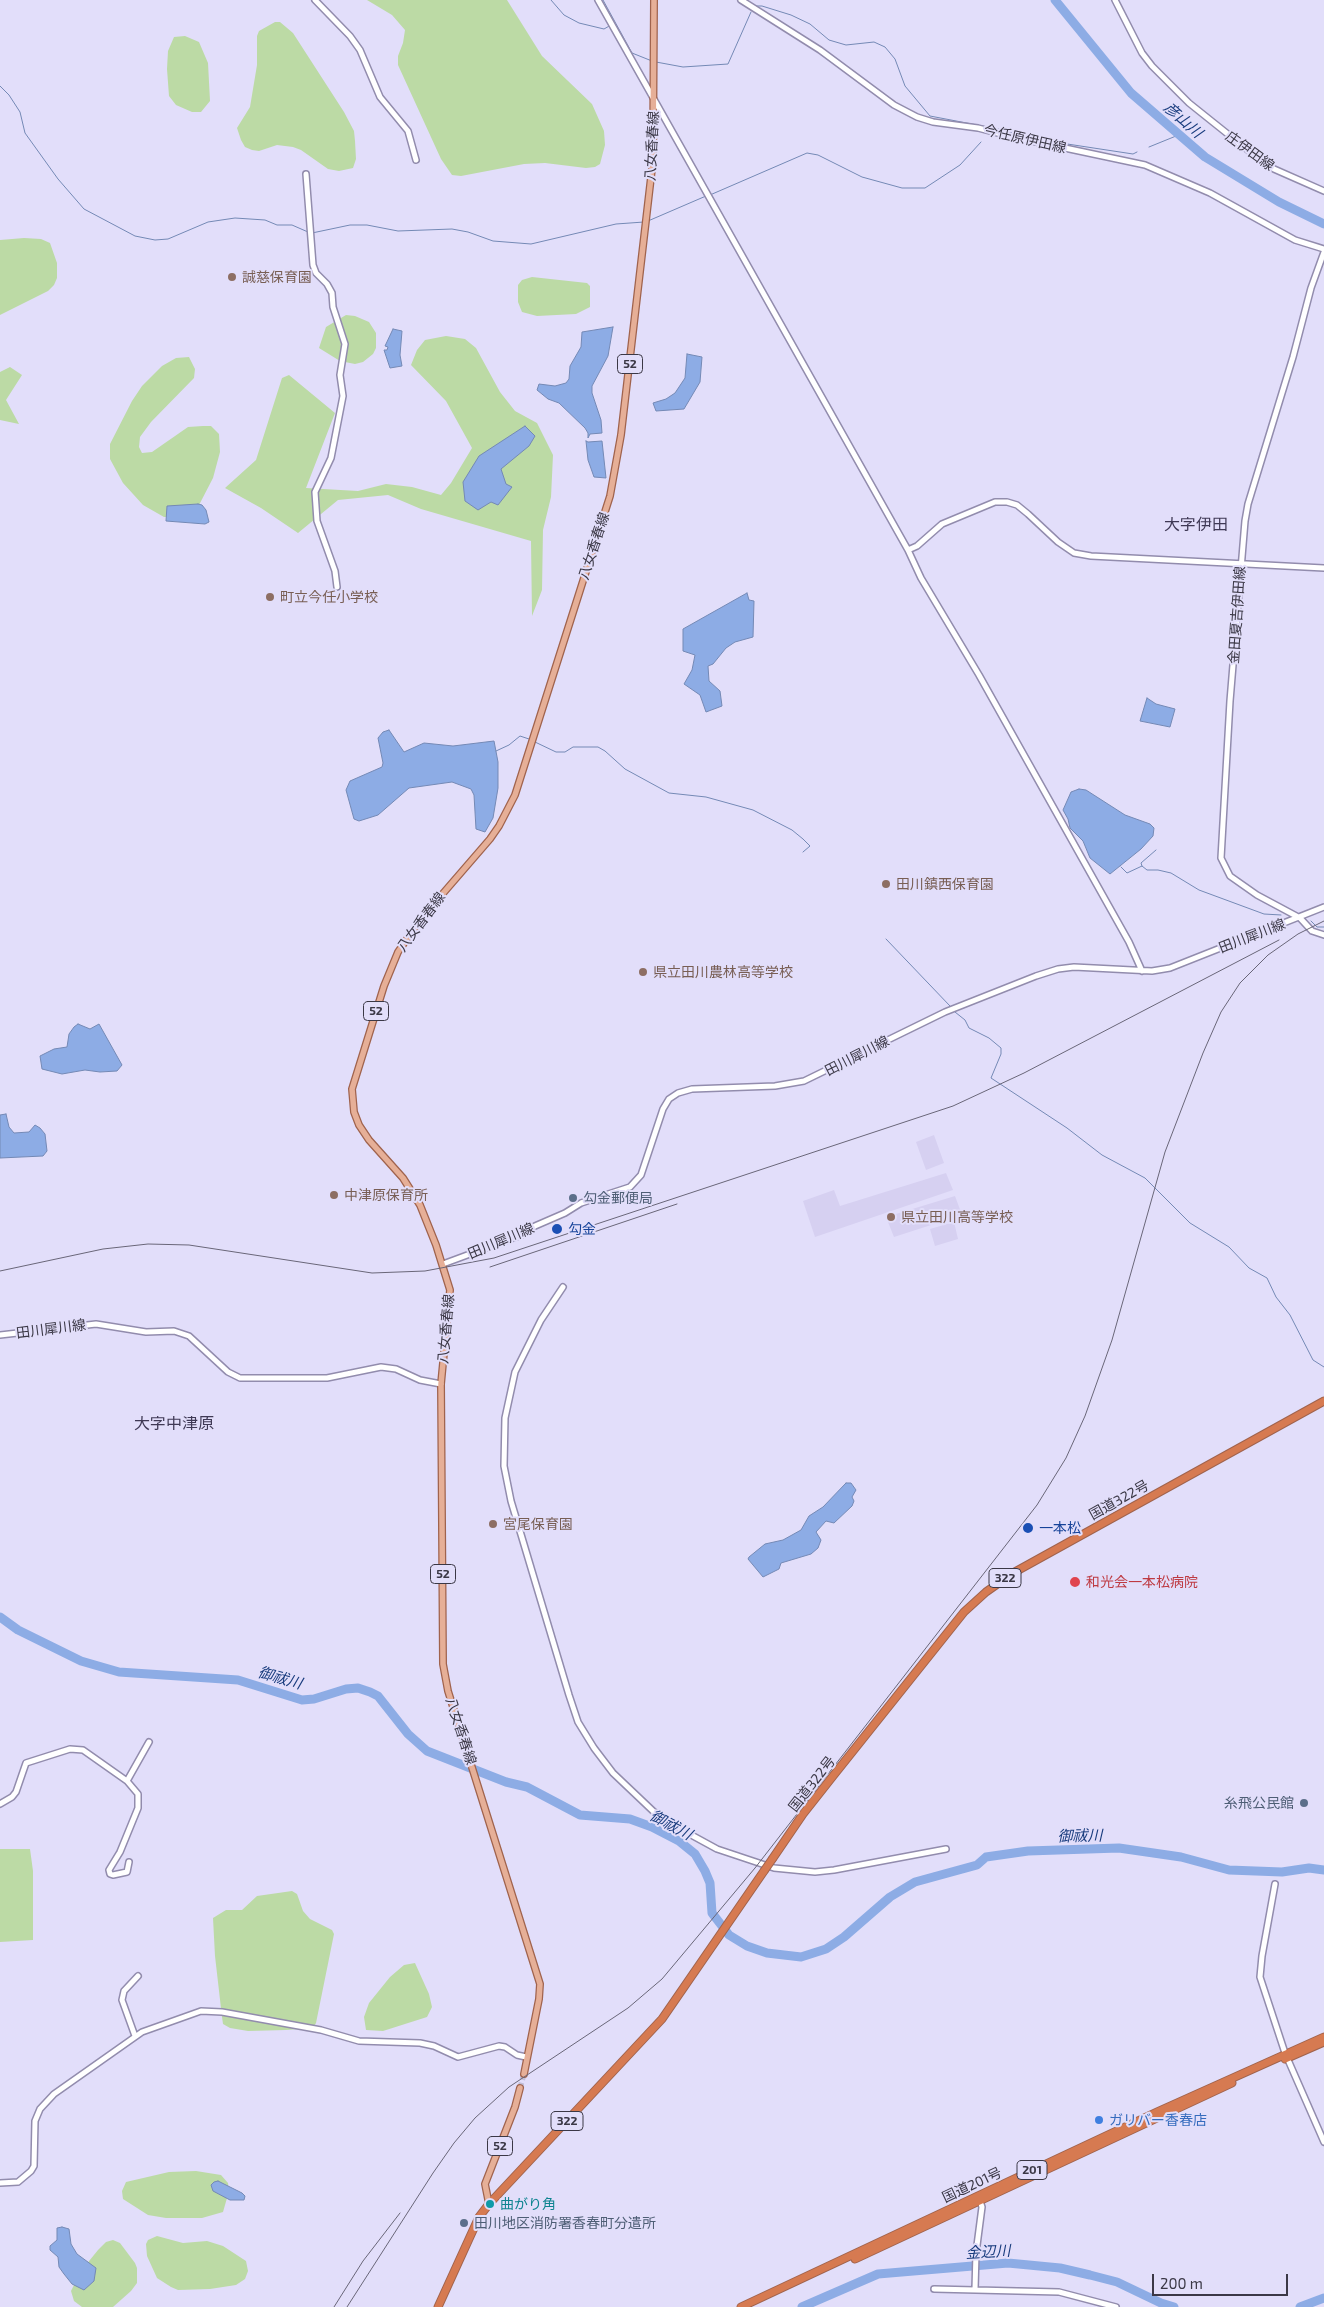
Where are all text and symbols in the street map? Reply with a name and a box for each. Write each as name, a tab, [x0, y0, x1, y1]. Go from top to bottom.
water label: 彦山川	[1160, 98, 1206, 142]
street label: 八女香春線	[642, 111, 662, 181]
street label: 今任原伊田線	[982, 121, 1068, 157]
street label: 庄伊田線	[1222, 128, 1278, 174]
place label: 誠慈保育園	[242, 269, 312, 285]
marker: 誠慈保育園	[226, 271, 238, 283]
road number: 52	[618, 354, 642, 374]
street label: 八女香春線	[575, 510, 613, 582]
district label: 大字伊田	[1164, 515, 1228, 535]
street label: 金田夏吉伊田線	[1225, 566, 1249, 664]
place label: 町立今任小学校	[280, 589, 378, 605]
marker: 町立今任小学校	[264, 591, 276, 603]
place label: 田川鎮西保育園	[896, 876, 994, 892]
marker: 田川鎮西保育園	[880, 878, 892, 890]
street label: 八女香春線	[393, 889, 449, 955]
street label: 田川犀川線	[1216, 916, 1288, 956]
place label: 県立田川農林高等学校	[653, 964, 793, 980]
marker: 県立田川農林高等学校	[637, 966, 649, 978]
road number: 52	[364, 1001, 388, 1020]
street label: 田川犀川線	[822, 1033, 892, 1079]
place label: 中津原保育所	[344, 1187, 428, 1203]
marker: 中津原保育所	[328, 1189, 340, 1201]
place label: 勾金郵便局	[583, 1190, 653, 1206]
marker: 勾金郵便局	[567, 1192, 579, 1204]
place label: 県立田川高等学校	[901, 1209, 1013, 1225]
marker: 県立田川高等学校	[885, 1211, 897, 1223]
street label: 田川犀川線	[466, 1220, 536, 1262]
place label: 勾金	[568, 1221, 596, 1237]
marker: 勾金	[550, 1222, 564, 1236]
street label: 八女香春線	[435, 1293, 457, 1365]
street label: 田川犀川線	[15, 1316, 87, 1342]
district label: 大字中津原	[134, 1414, 214, 1434]
street label: 国道322号	[1086, 1477, 1152, 1523]
place label: 宮尾保育園	[503, 1516, 573, 1532]
marker: 宮尾保育園	[487, 1518, 499, 1530]
place label: 一本松	[1039, 1520, 1081, 1536]
marker: 一本松	[1021, 1521, 1035, 1535]
road number: 52	[430, 1565, 456, 1584]
road number: 322	[989, 1569, 1021, 1588]
place label: 和光会一本松病院	[1086, 1574, 1198, 1590]
marker: 和光会一本松病院	[1068, 1575, 1082, 1589]
water label: 御祓川	[256, 1663, 304, 1693]
street label: 八女香春線	[442, 1695, 480, 1767]
street label: 国道322号	[785, 1753, 839, 1815]
place label: 糸飛公民館	[1224, 1795, 1294, 1811]
marker: 糸飛公民館	[1298, 1797, 1310, 1809]
water label: 御祓川	[647, 1806, 695, 1844]
water label: 御祓川	[1057, 1827, 1103, 1845]
road number: 322	[551, 2112, 583, 2130]
place label: ガリバー香春店	[1109, 2112, 1207, 2128]
marker: ガリバー香春店	[1093, 2114, 1105, 2126]
road number: 52	[488, 2136, 512, 2156]
road number: 201	[1017, 2160, 1047, 2180]
street label: 国道201号	[940, 2164, 1004, 2206]
place label: 曲がり角	[500, 2196, 556, 2212]
marker: 曲がり角	[484, 2198, 496, 2210]
place label: 田川地区消防署香春町分遣所	[474, 2215, 656, 2231]
marker: 田川地区消防署香春町分遣所	[458, 2217, 470, 2229]
water label: 金辺川	[965, 2242, 1011, 2262]
scale bar	[1154, 2264, 1290, 2296]
text: 200 m	[1160, 2274, 1203, 2292]

